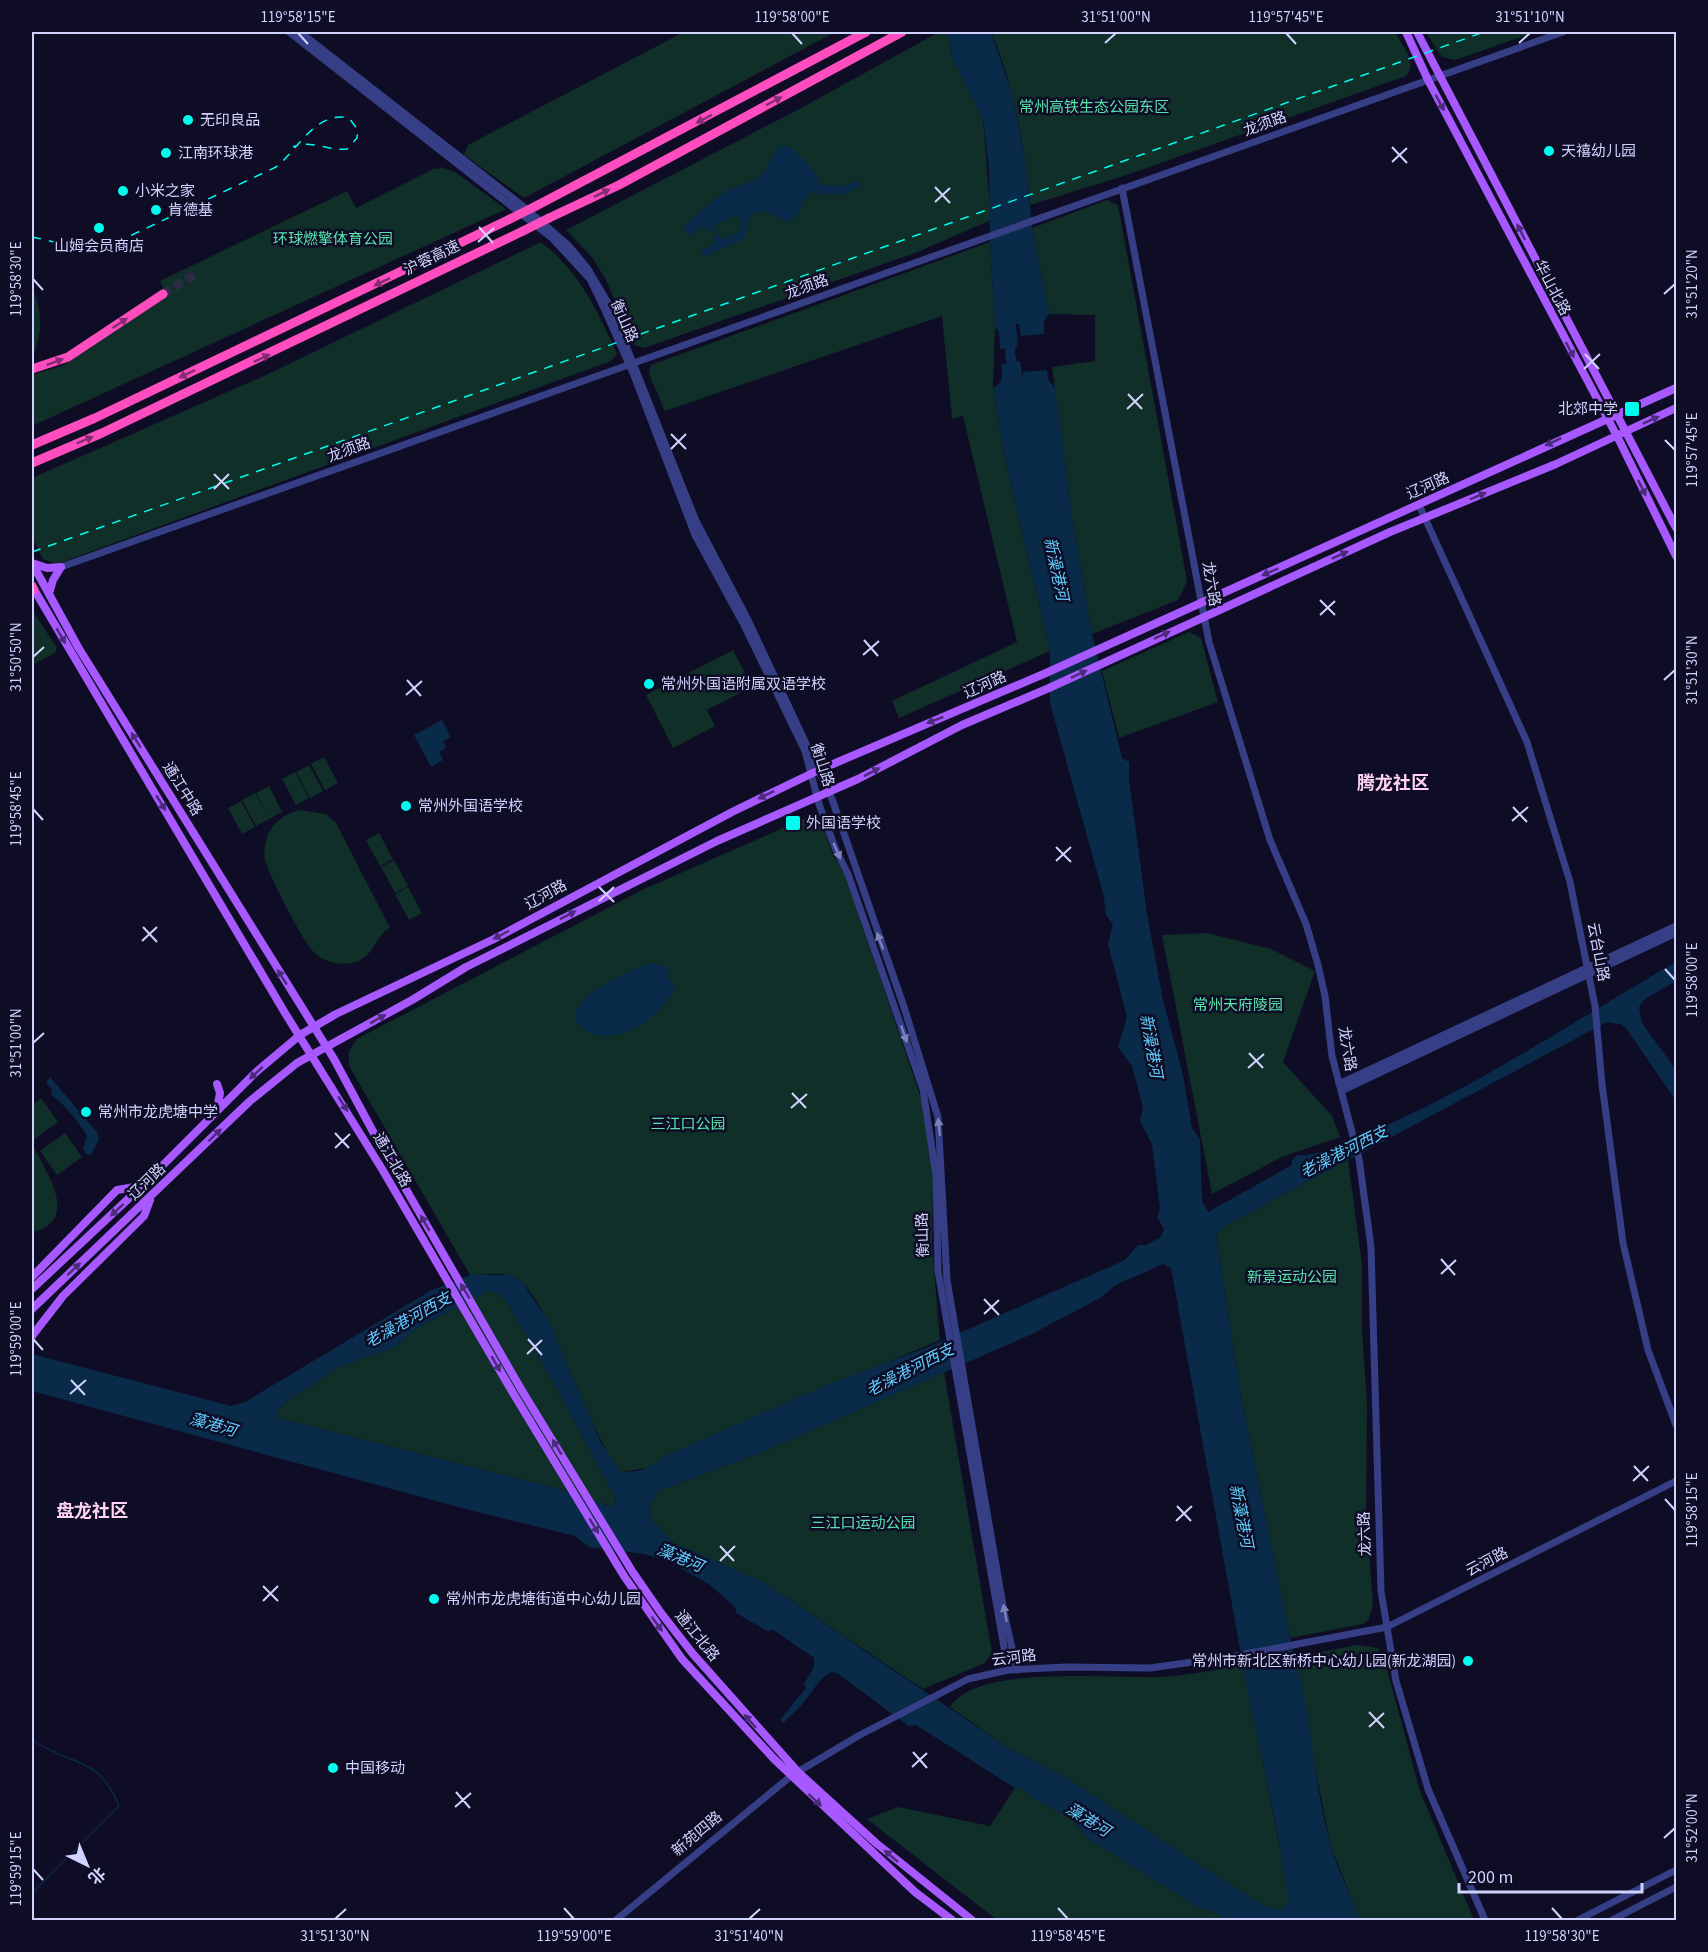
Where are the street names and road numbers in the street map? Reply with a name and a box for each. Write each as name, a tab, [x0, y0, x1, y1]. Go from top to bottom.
street label: 龙须路	[1240, 106, 1290, 142]
street label: 沪蓉高速	[400, 235, 464, 281]
street label: 华山北路	[1529, 257, 1575, 319]
street label: 龙须路	[782, 269, 832, 305]
street label: 衡山路	[605, 296, 643, 346]
street label: 龙须路	[324, 432, 374, 468]
street label: 辽河路	[1403, 467, 1453, 505]
street label: 龙六路	[1197, 560, 1225, 608]
street label: 辽河路	[960, 666, 1010, 704]
street label: 衡山路	[805, 740, 839, 790]
street label: 通江中路	[157, 758, 207, 820]
street label: 辽河路	[521, 875, 571, 915]
street label: 云台山路	[1582, 921, 1614, 983]
street label: 龙六路	[1333, 1025, 1361, 1073]
street label: 通江北路	[368, 1129, 416, 1191]
street label: 辽河路	[124, 1159, 170, 1205]
street label: 衡山路	[912, 1212, 934, 1258]
street label: 龙六路	[1354, 1511, 1376, 1557]
street label: 云河路	[1462, 1542, 1512, 1582]
street label: 通江北路	[670, 1606, 724, 1666]
street label: 云河路	[990, 1645, 1038, 1671]
street label: 新苑四路	[667, 1807, 727, 1861]

